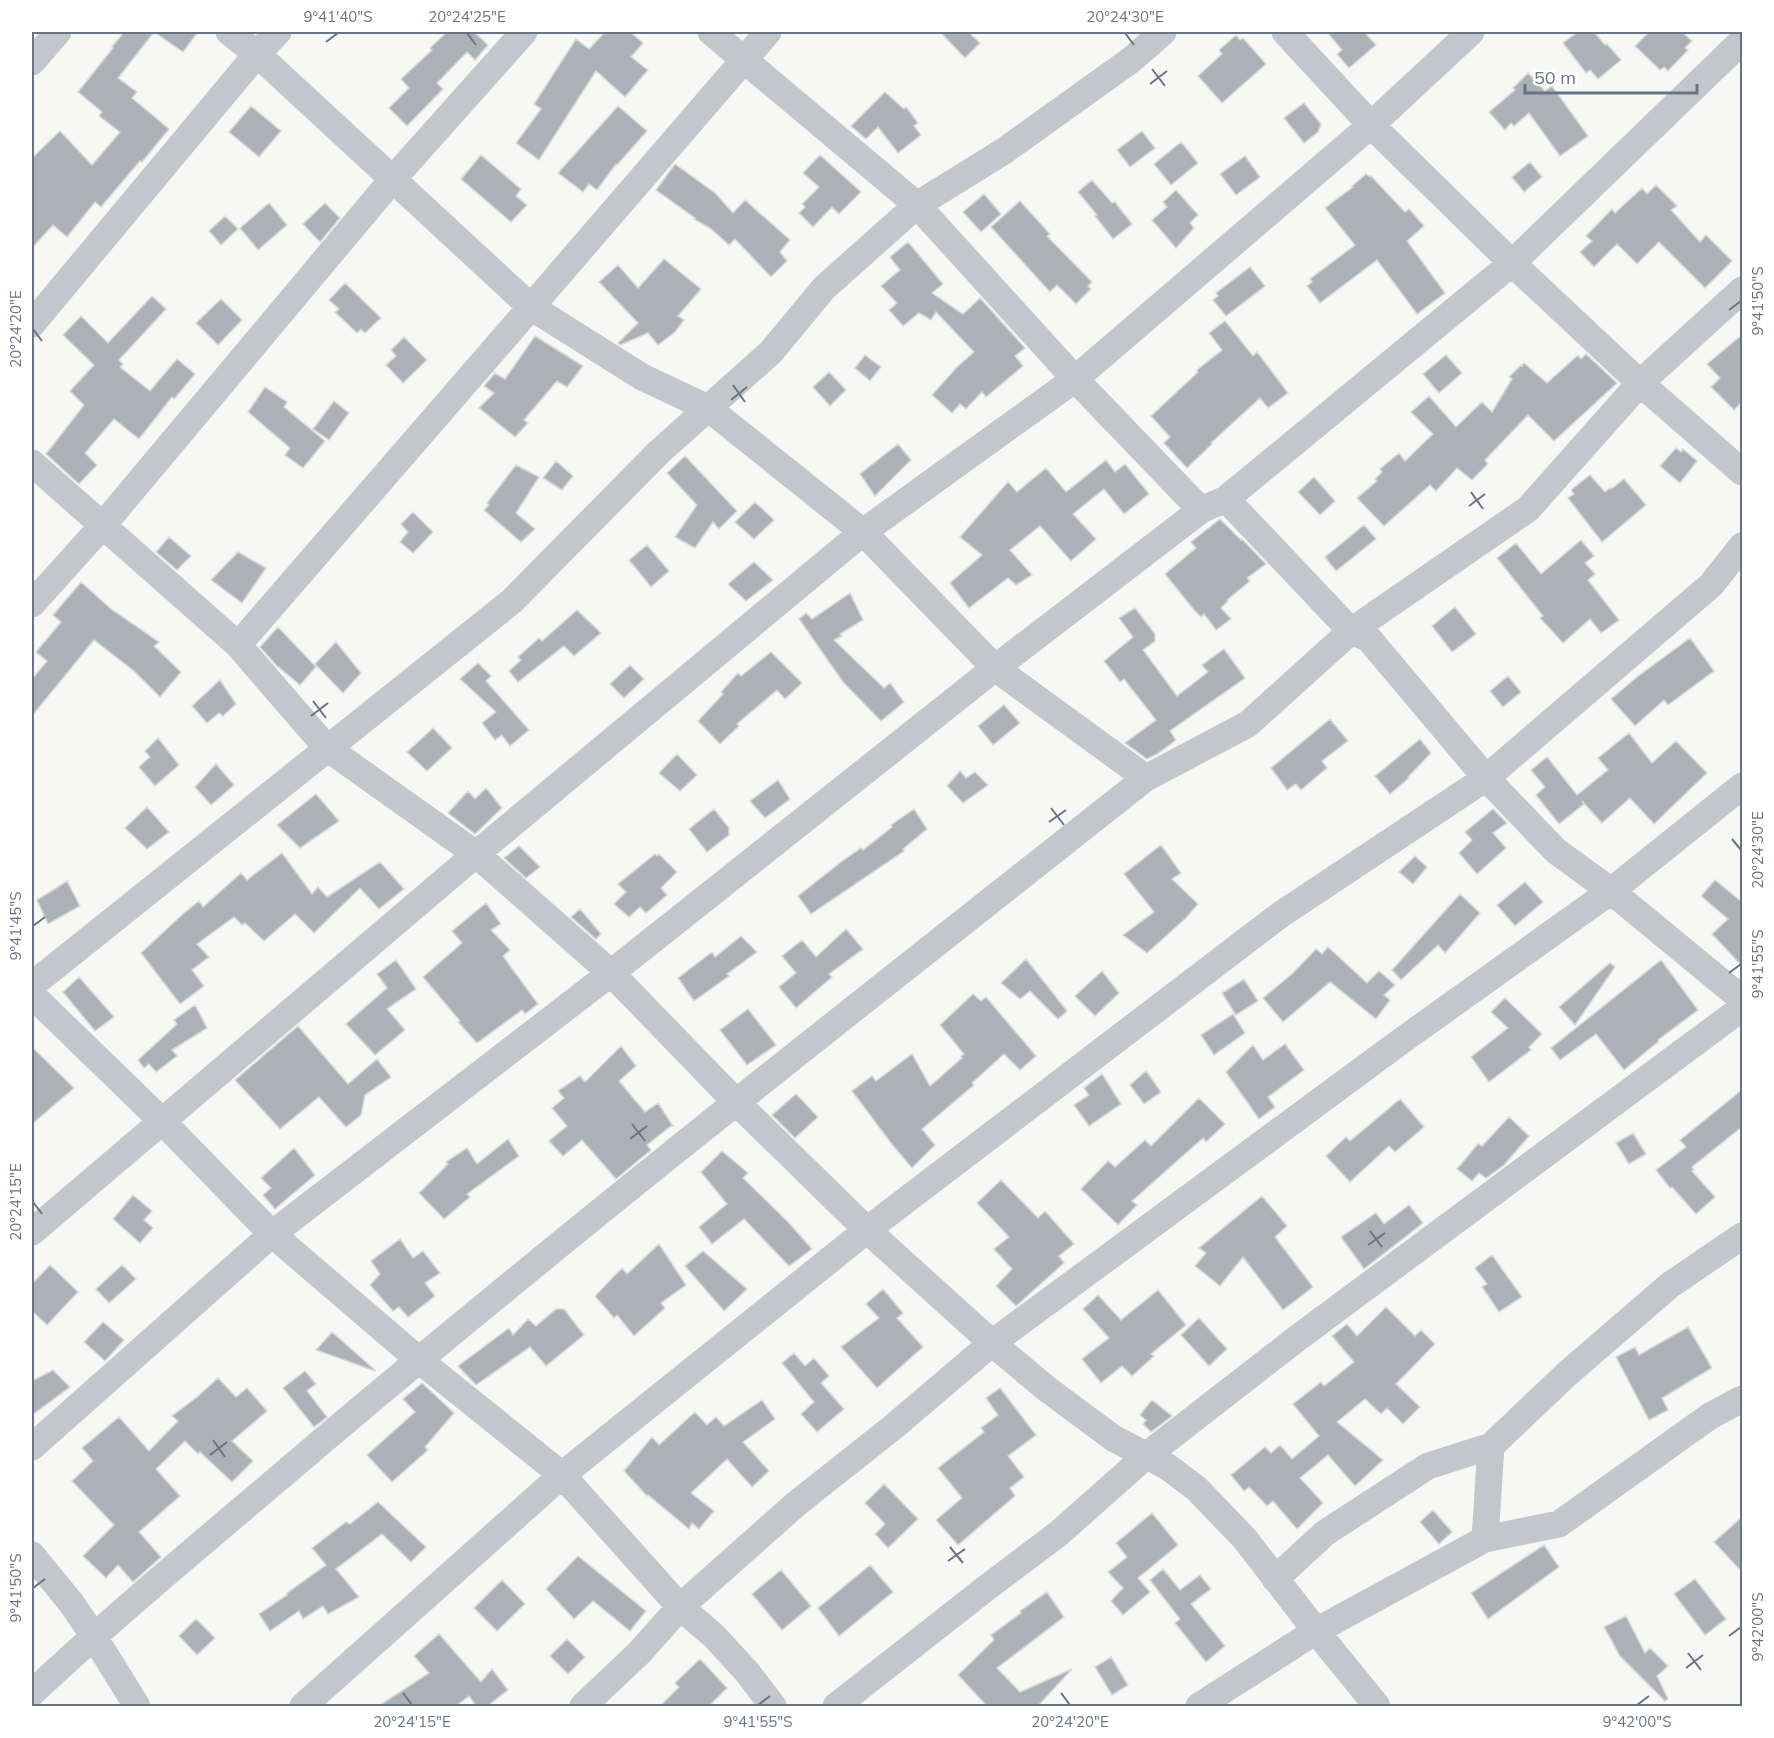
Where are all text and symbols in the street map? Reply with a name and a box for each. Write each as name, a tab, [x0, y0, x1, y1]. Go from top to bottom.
text: 9°41'40"S	[303, 7, 373, 26]
text: 20°24'25"E	[428, 7, 506, 26]
text: 20°24'30"E	[1086, 7, 1164, 26]
scale bar	[1525, 57, 1698, 95]
text: 50 m	[1534, 66, 1576, 89]
text: 9°41'50"S	[1748, 266, 1767, 336]
text: 20°24'20"E	[6, 290, 25, 368]
text: 20°24'30"E	[1748, 811, 1767, 889]
text: 9°41'45"S	[6, 891, 25, 961]
text: 9°41'55"S	[1748, 929, 1767, 999]
text: 20°24'15"E	[6, 1163, 25, 1241]
text: 9°41'50"S	[6, 1553, 25, 1623]
text: 9°42'00"S	[1748, 1592, 1767, 1662]
text: 20°24'15"E	[373, 1712, 451, 1731]
text: 9°41'55"S	[723, 1712, 793, 1731]
text: 20°24'20"E	[1031, 1712, 1109, 1731]
text: 9°42'00"S	[1602, 1712, 1672, 1731]

